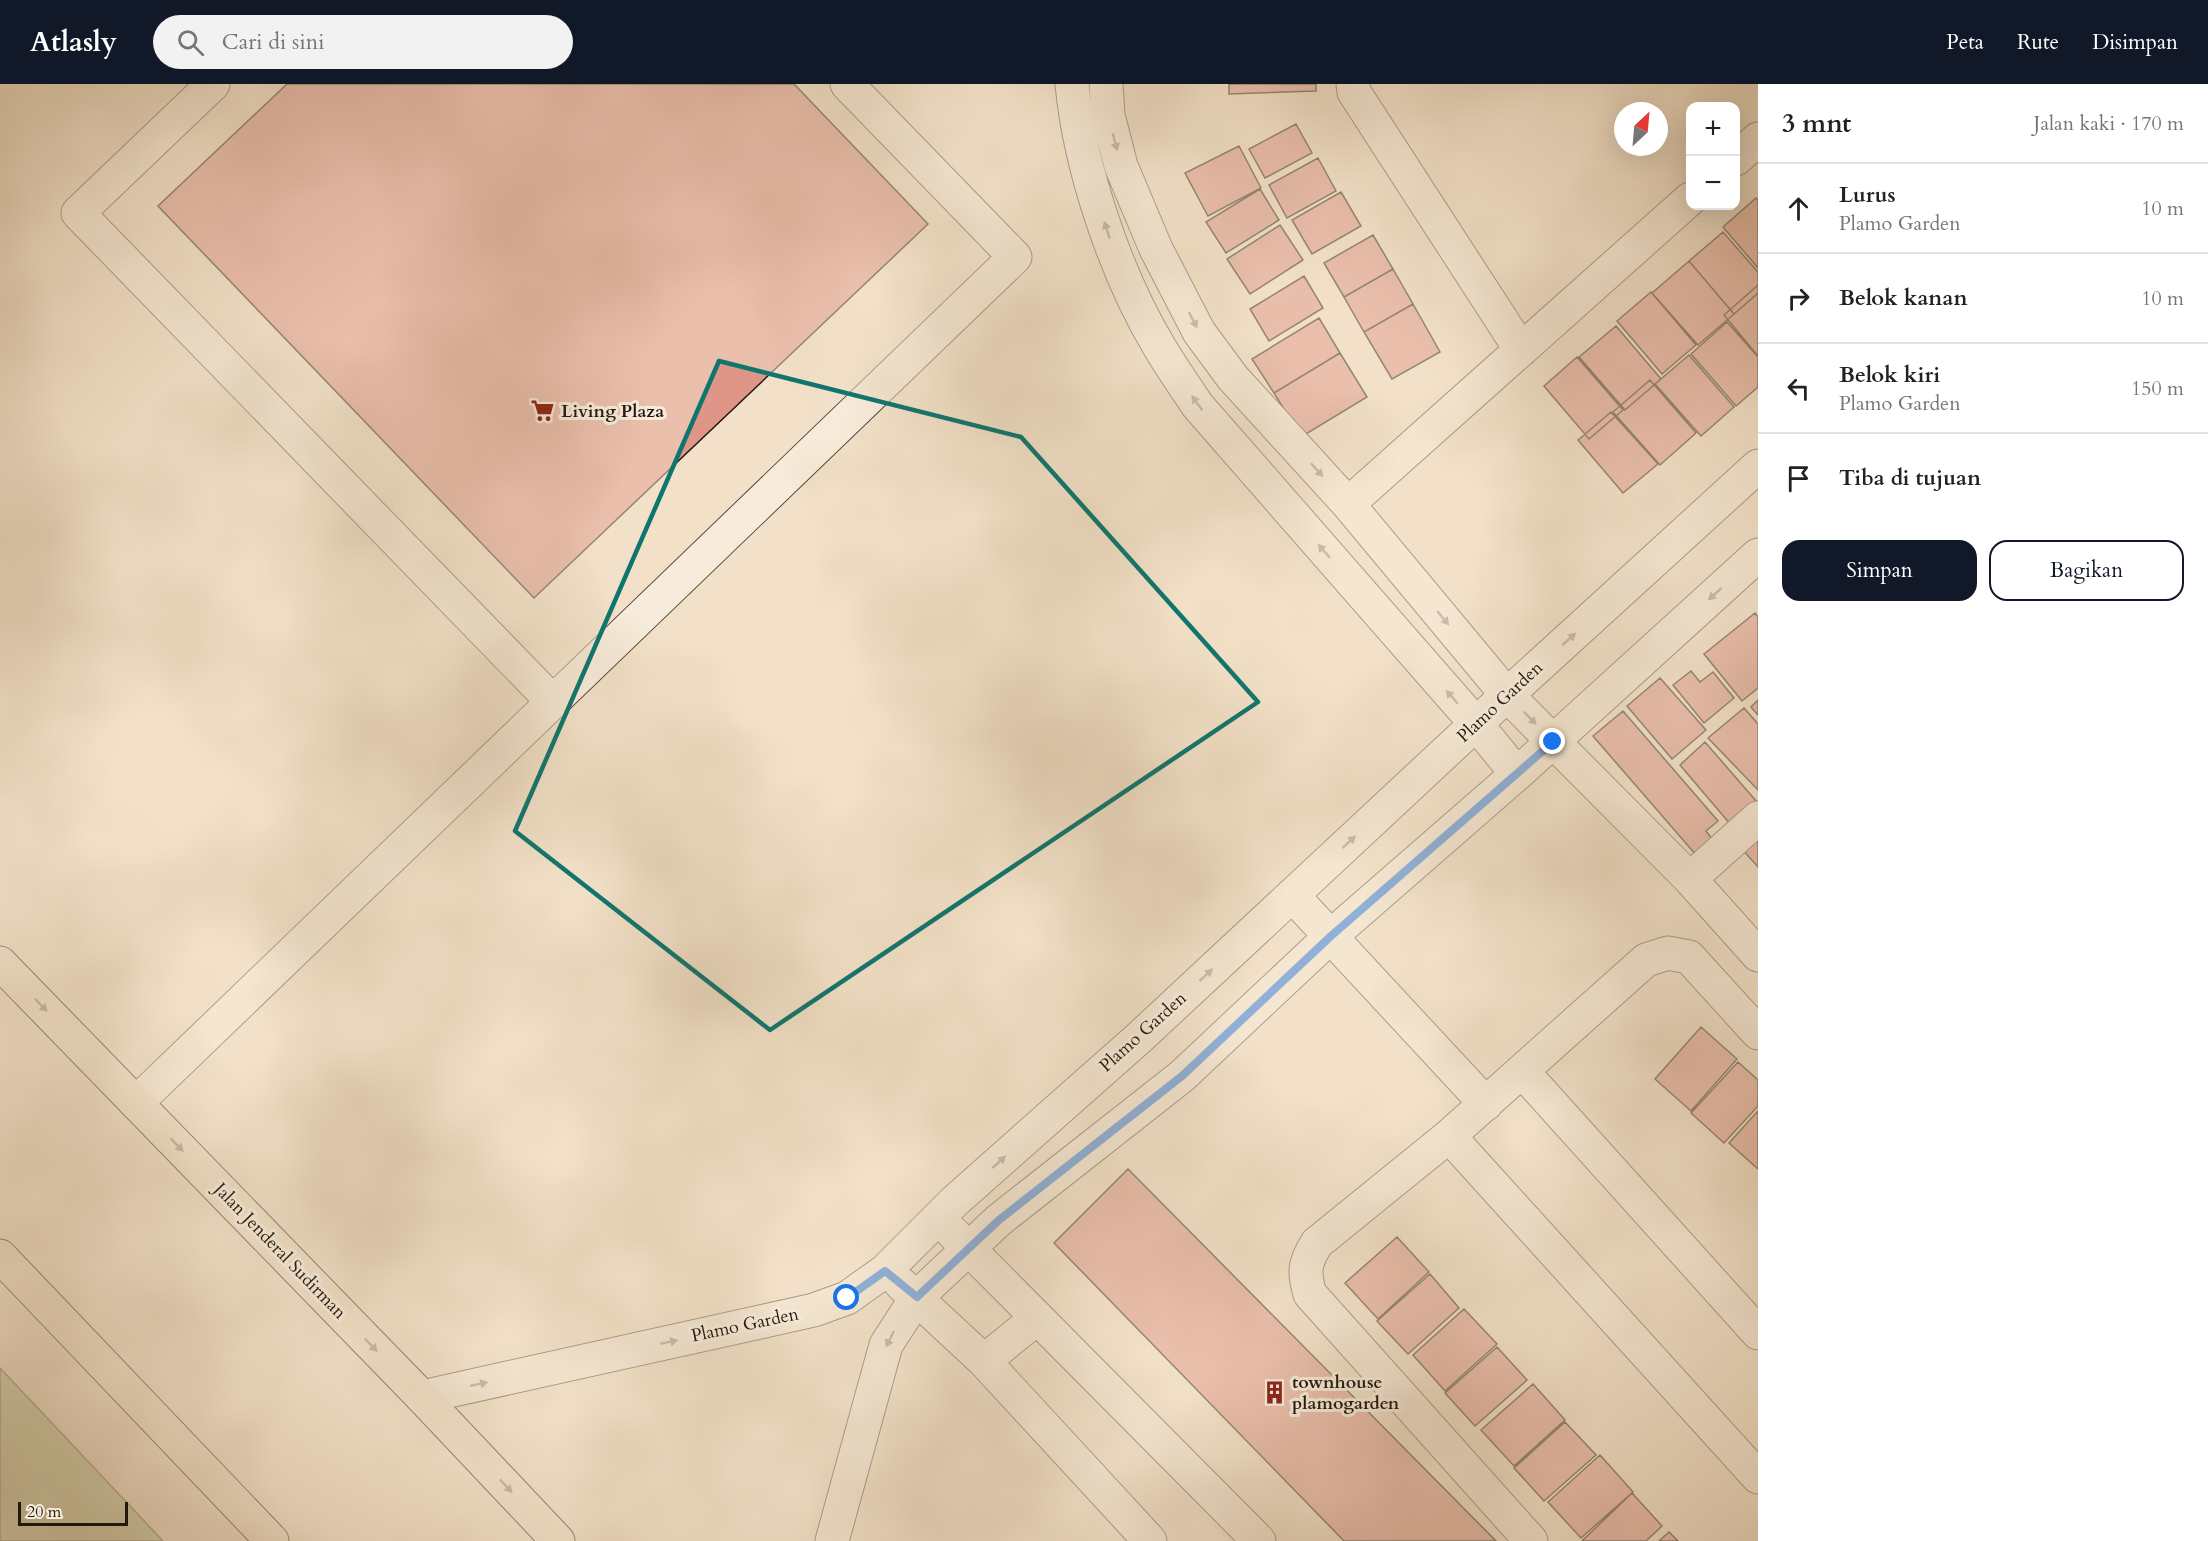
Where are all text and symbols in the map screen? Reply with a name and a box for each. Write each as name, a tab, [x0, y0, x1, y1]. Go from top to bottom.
search box	[153, 15, 573, 69]
text: Atlasly	[30, 23, 117, 61]
icon: search	[174, 26, 207, 59]
text: Cari di sini	[222, 27, 324, 57]
text: Peta	[1946, 28, 1984, 57]
text: Rute	[2017, 28, 2059, 57]
text: Disimpan	[2092, 28, 2178, 57]
north arrow	[1614, 102, 1668, 156]
map controls	[1686, 102, 1740, 210]
button: +	[1686, 102, 1740, 156]
text: 3 mnt	[1782, 106, 1851, 141]
text: Jalan kaki · 170 m	[2034, 110, 2184, 137]
one-way arrow	[1110, 132, 1120, 151]
button: −	[1686, 156, 1740, 210]
text: Lurus	[1839, 180, 1896, 210]
icon: ahead	[1782, 192, 1815, 225]
text: 10 m	[2141, 195, 2184, 222]
text: Plamo Garden	[1839, 210, 1961, 237]
one-way arrow	[1102, 221, 1111, 239]
icon: right	[1782, 282, 1815, 315]
text: Belok kanan	[1839, 283, 1968, 313]
text: 10 m	[2141, 285, 2184, 312]
one-way arrow	[1188, 311, 1198, 328]
text: Belok kiri	[1839, 360, 1940, 390]
icon: left	[1782, 372, 1815, 405]
text: 150 m	[2131, 375, 2184, 402]
text: Plamo Garden	[1839, 390, 1961, 417]
one-way arrow	[1191, 395, 1203, 410]
supermarket icon: Living Plaza	[530, 398, 556, 424]
place label: Living Plaza	[561, 399, 664, 424]
icon: arrive	[1782, 462, 1815, 495]
one-way arrow	[1309, 463, 1323, 477]
text: Tiba di tujuan	[1839, 463, 1981, 493]
button: Simpan	[1782, 540, 1977, 601]
button: Bagikan	[1989, 540, 2184, 601]
one-way arrow	[1317, 543, 1330, 558]
one-way arrow	[1708, 587, 1723, 600]
one-way arrow	[1436, 610, 1449, 625]
one-way arrow	[1561, 633, 1576, 646]
street label: Plamo Garden	[1451, 655, 1549, 748]
one-way arrow	[1446, 690, 1459, 705]
one-way arrow	[1523, 711, 1537, 726]
route end	[1539, 728, 1565, 754]
one-way arrow	[1341, 836, 1355, 850]
one-way arrow	[1198, 968, 1213, 982]
street label: Plamo Garden	[1094, 986, 1193, 1078]
one-way arrow	[33, 997, 47, 1011]
one-way arrow	[169, 1137, 183, 1151]
one-way arrow	[991, 1156, 1006, 1169]
street label: Jalan Jenderal Sudirman	[206, 1175, 352, 1325]
route start	[833, 1284, 859, 1310]
street label: Plamo Garden	[689, 1301, 802, 1349]
one-way arrow	[885, 1331, 894, 1348]
one-way arrow	[364, 1337, 378, 1351]
one-way arrow	[660, 1337, 679, 1346]
place label: townhouse plamogarden	[1292, 1370, 1400, 1416]
one-way arrow	[469, 1379, 488, 1388]
building icon: townhouse plamogarden	[1261, 1379, 1287, 1405]
one-way arrow	[499, 1478, 513, 1493]
scale bar	[18, 1499, 128, 1526]
text: 20 m	[27, 1501, 61, 1523]

